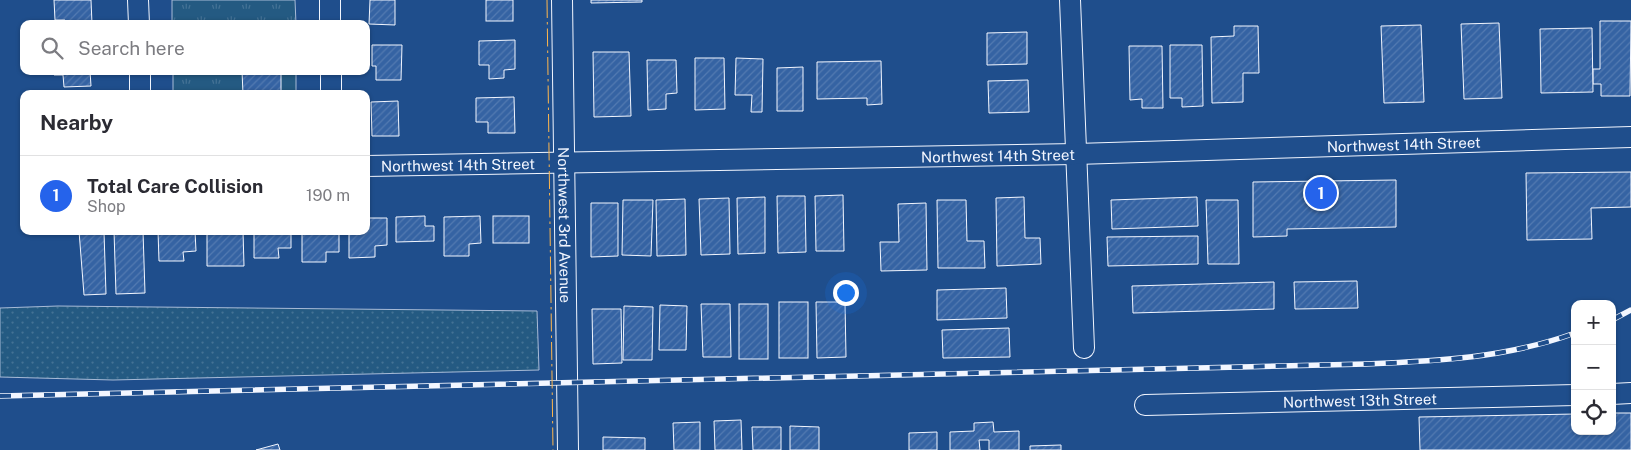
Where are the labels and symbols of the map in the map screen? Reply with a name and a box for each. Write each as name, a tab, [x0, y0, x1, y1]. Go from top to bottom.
street label: Northwest 14th Street	[1326, 133, 1481, 155]
street label: Northwest 14th Street	[921, 146, 1075, 165]
street label: Northwest 3rd Avenue	[555, 147, 575, 303]
street label: Northwest 14th Street	[381, 155, 535, 174]
pin: 1	[1305, 174, 1337, 212]
your location	[833, 280, 859, 306]
street label: Northwest 13th Street	[1283, 390, 1437, 410]

